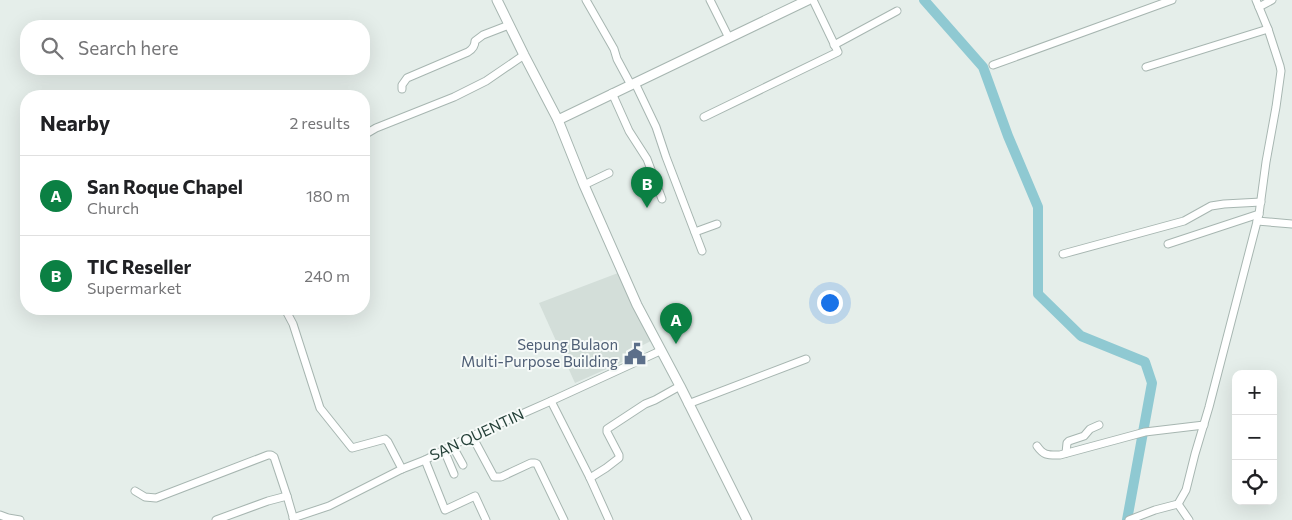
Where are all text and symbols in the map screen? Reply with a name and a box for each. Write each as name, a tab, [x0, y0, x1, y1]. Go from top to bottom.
search box	[20, 20, 370, 75]
icon: search	[38, 34, 66, 62]
text: Search here	[78, 36, 178, 59]
text: Nearby	[40, 110, 110, 135]
text: 2 results	[289, 113, 350, 132]
pin: B	[631, 167, 663, 208]
text: San Roque Chapel	[87, 175, 243, 198]
text: A	[50, 186, 62, 205]
text: 180 m	[306, 186, 350, 205]
text: Church	[87, 198, 139, 217]
text: TIC Reseller	[87, 255, 191, 278]
text: B	[51, 266, 61, 285]
text: 240 m	[304, 266, 350, 285]
text: Supermarket	[87, 278, 182, 297]
your location	[817, 290, 843, 316]
pin: A	[660, 303, 692, 344]
place label: Sepung Bulaon Multi-Purpose Building	[461, 335, 618, 370]
public building icon: Sepung Bulaon Multi-Purpose Building	[622, 341, 648, 367]
map controls	[1232, 370, 1277, 505]
button: +	[1232, 370, 1277, 415]
street label: SAN QUENTIN	[427, 404, 527, 464]
button: −	[1232, 415, 1277, 460]
button: locate	[1232, 460, 1277, 505]

